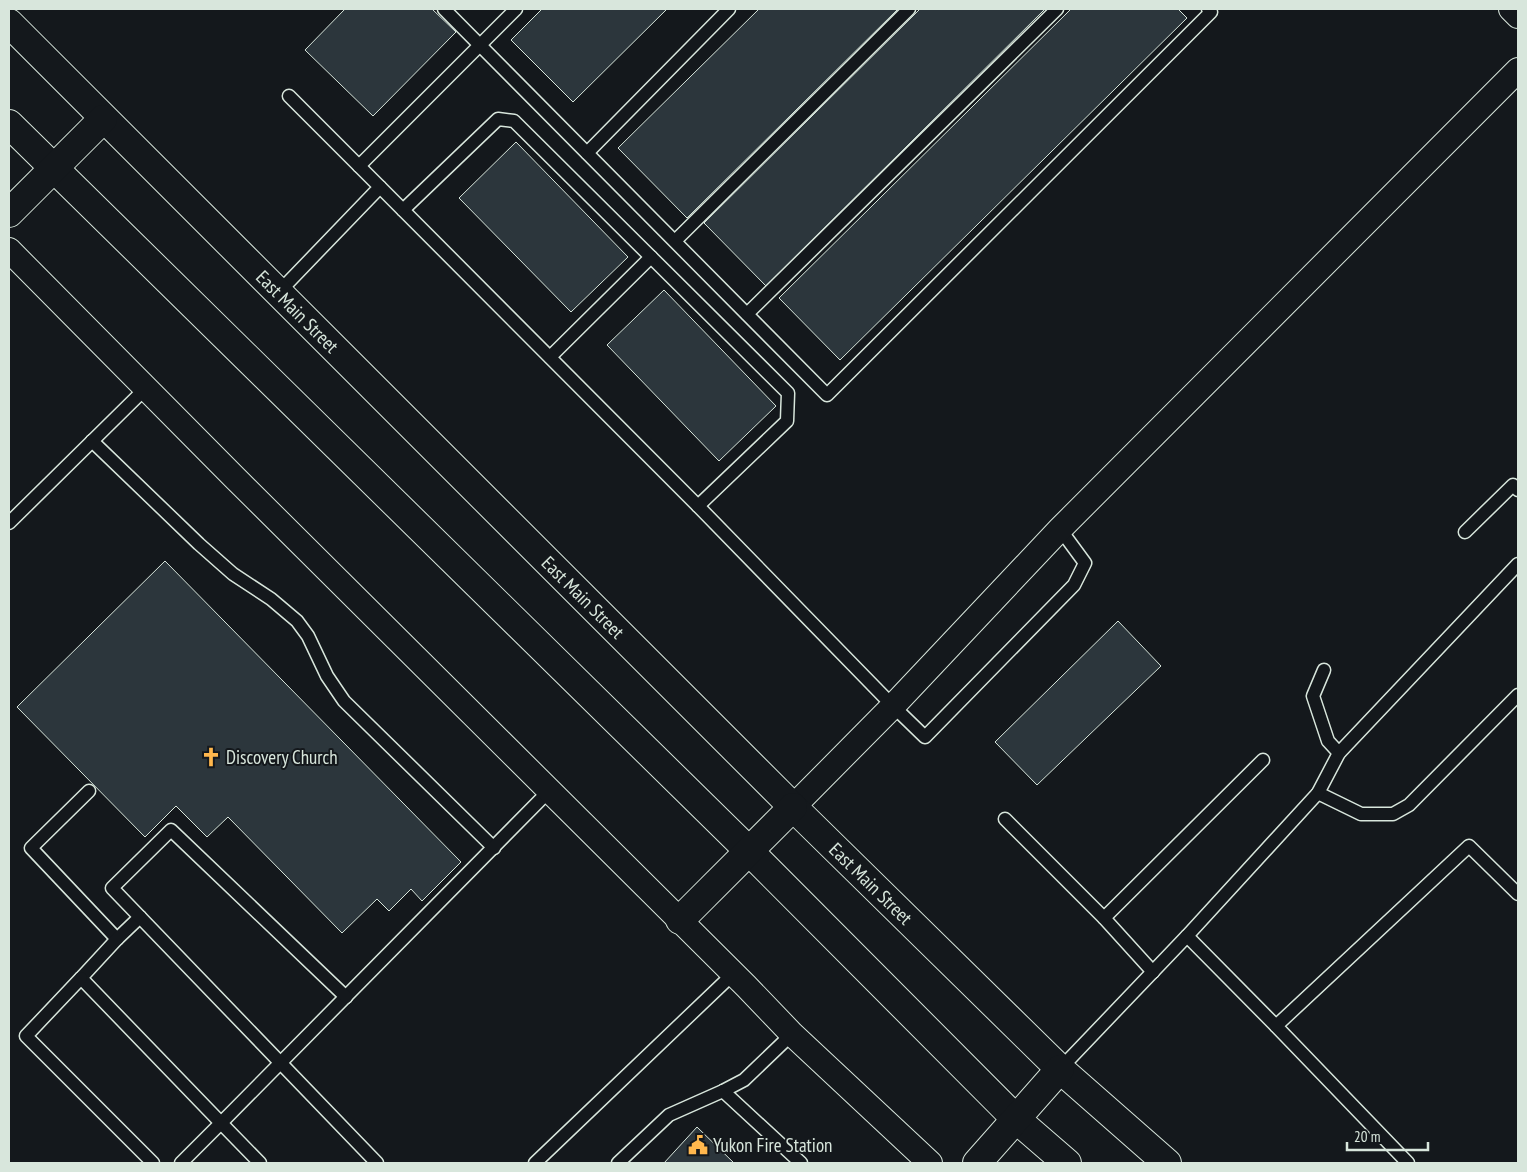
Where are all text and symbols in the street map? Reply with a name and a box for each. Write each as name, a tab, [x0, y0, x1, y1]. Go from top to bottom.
street label: East Main Street	[251, 265, 344, 358]
street label: East Main Street	[537, 551, 630, 644]
place label: Discovery Church	[226, 745, 338, 769]
church icon: Discovery Church	[200, 746, 222, 768]
street label: East Main Street	[824, 837, 918, 930]
scale bar	[1347, 1120, 1428, 1152]
text: 20 m	[1354, 1127, 1380, 1146]
place label: Yukon Fire Station	[713, 1133, 832, 1157]
public building icon: Yukon Fire Station	[687, 1134, 709, 1156]

